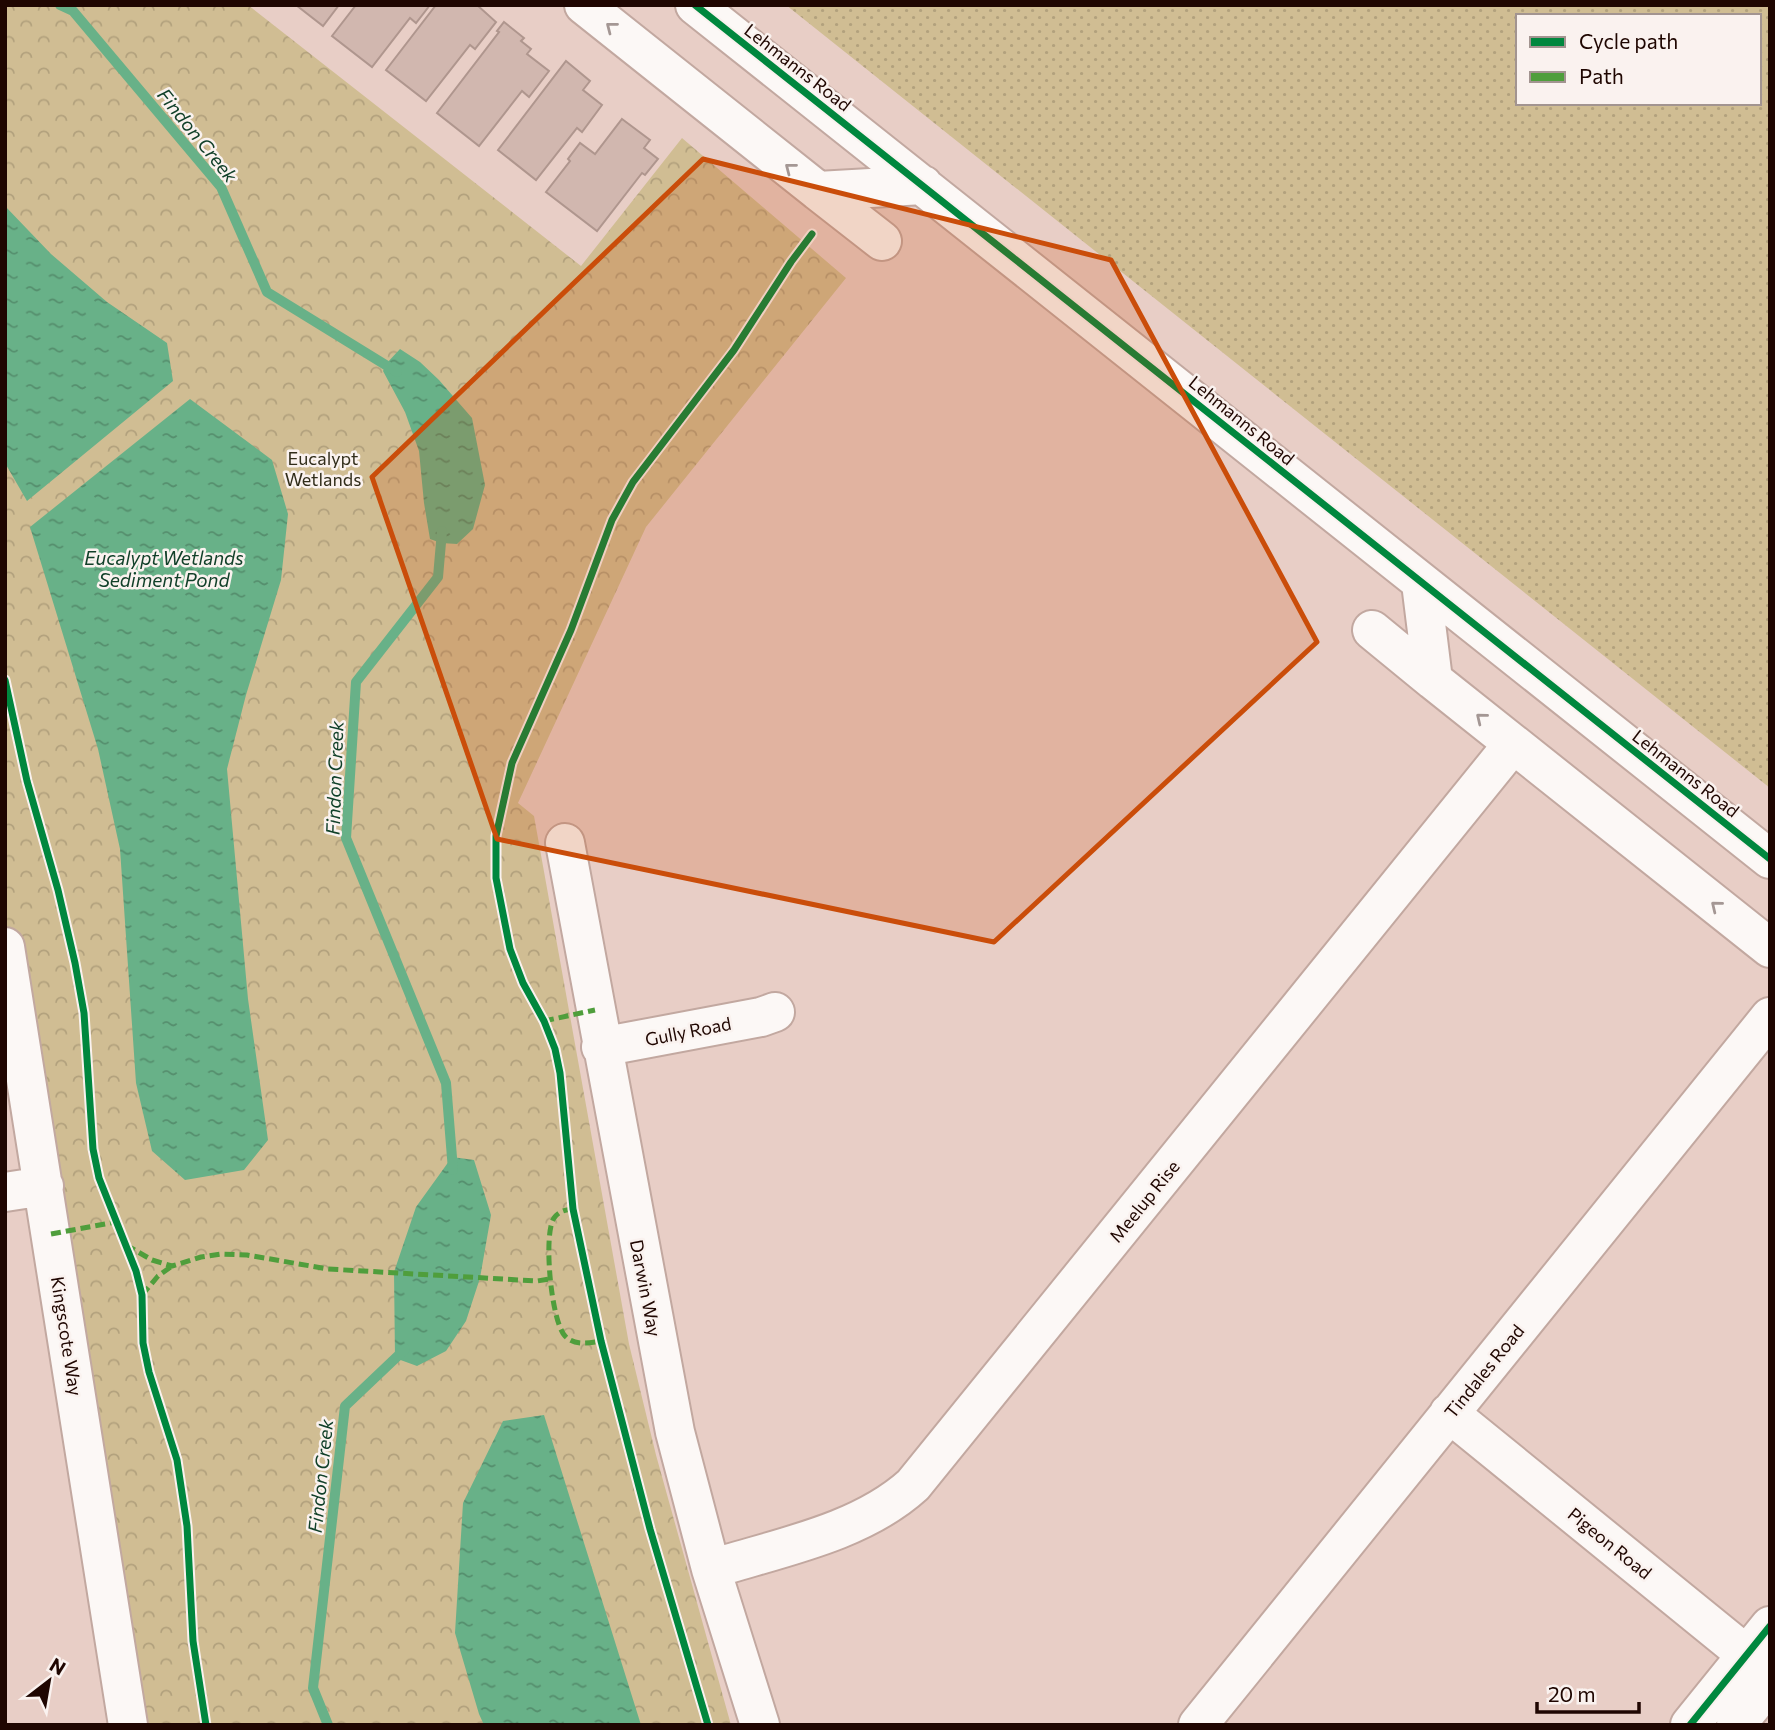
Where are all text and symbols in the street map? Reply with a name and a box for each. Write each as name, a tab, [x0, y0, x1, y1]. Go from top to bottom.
legend	[1516, 14, 1761, 105]
street label: Lehmanns Road	[740, 18, 856, 116]
one-way arrow	[607, 22, 619, 35]
text: Cycle path	[1579, 28, 1678, 53]
text: Path	[1579, 63, 1624, 88]
water label: Findon Creek	[153, 83, 243, 187]
one-way arrow	[785, 164, 798, 176]
street label: Lehmanns Road	[1185, 371, 1299, 469]
park label: Eucalypt Wetlands	[285, 447, 361, 490]
water label: Eucalypt Wetlands Sediment Pond	[84, 546, 244, 591]
one-way arrow	[1476, 714, 1488, 727]
water label: Findon Creek	[321, 720, 348, 835]
street label: Lehmanns Road	[1628, 724, 1744, 822]
one-way arrow	[1712, 901, 1724, 914]
street label: Gully Road	[643, 1012, 733, 1050]
street label: Meelup Rise	[1104, 1155, 1184, 1247]
street label: Darwin Way	[626, 1238, 666, 1338]
street label: Kingscote Way	[47, 1275, 87, 1397]
street label: Tindales Road	[1440, 1320, 1528, 1422]
water label: Findon Creek	[303, 1417, 337, 1534]
street label: Pigeon Road	[1564, 1502, 1656, 1584]
north arrow	[14, 1646, 84, 1716]
text: N	[46, 1652, 70, 1680]
scale bar	[1537, 1670, 1638, 1714]
text: 20 m	[1548, 1681, 1596, 1706]

